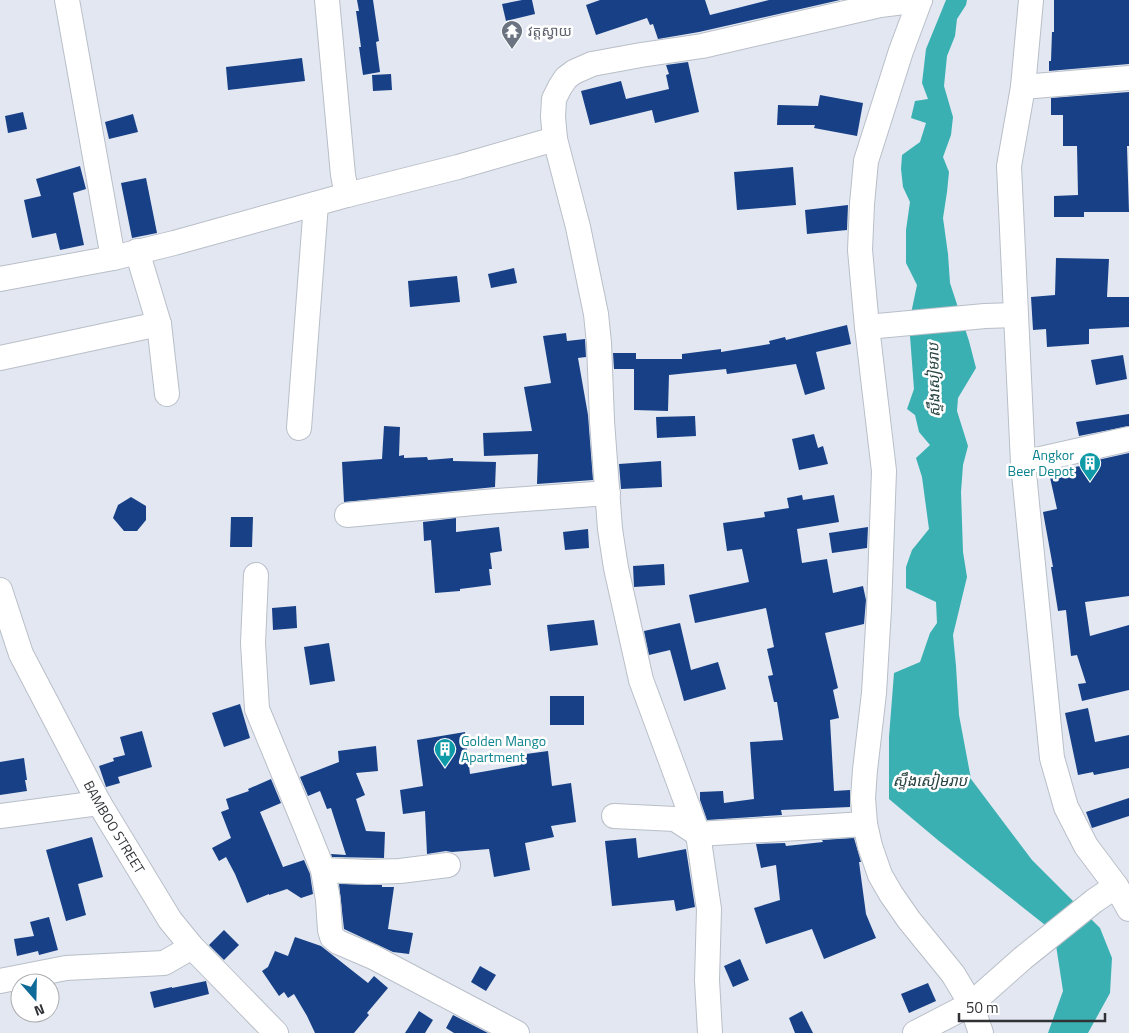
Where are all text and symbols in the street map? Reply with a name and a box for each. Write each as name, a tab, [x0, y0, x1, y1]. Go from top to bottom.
temple icon: វត្តស្វាយ	[500, 19, 524, 50]
place label: វត្តស្វាយ	[528, 20, 572, 41]
water label: ស្ទឹងសៀមរាប	[921, 341, 946, 417]
place label: Angkor Beer Depot	[1008, 444, 1074, 481]
building icon: Angkor Beer Depot	[1078, 451, 1102, 482]
place label: Golden Mango Apartment	[461, 730, 546, 767]
building icon: Golden Mango Apartment	[433, 737, 457, 768]
water label: ស្ទឹងសៀមរាប	[893, 769, 969, 792]
street label: BAMBOO STREET	[79, 776, 151, 878]
north arrow	[10, 973, 60, 1023]
scale bar	[959, 990, 1105, 1022]
text: 50 m	[966, 996, 999, 1019]
text: N	[31, 999, 48, 1022]

